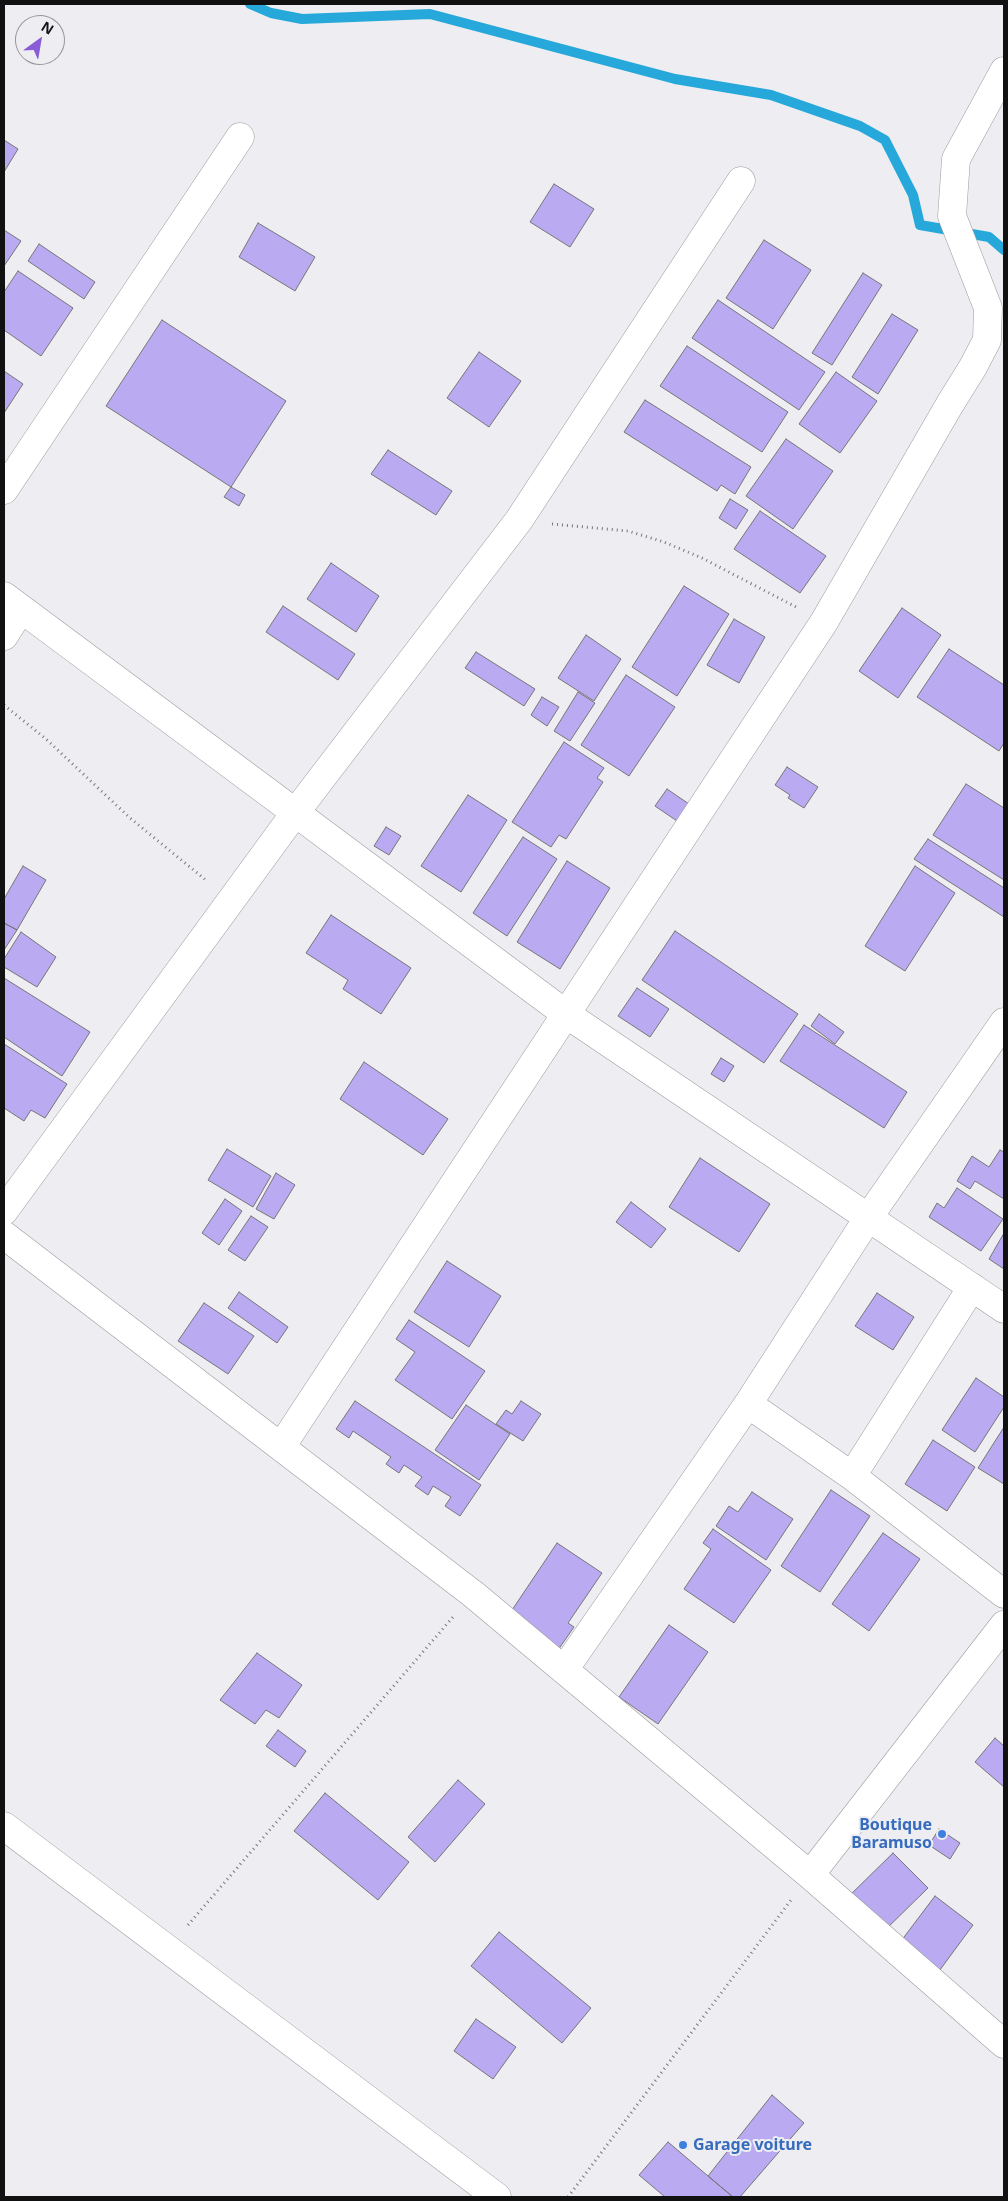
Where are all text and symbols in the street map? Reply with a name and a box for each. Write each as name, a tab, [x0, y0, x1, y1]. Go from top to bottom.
north arrow	[15, 15, 65, 65]
text: N	[38, 17, 58, 39]
place label: Boutique Baramuso	[851, 1815, 932, 1853]
marker: Boutique Baramuso	[936, 1828, 948, 1840]
place label: Garage voiture	[693, 2135, 812, 2155]
marker: Garage voiture	[677, 2139, 689, 2151]

